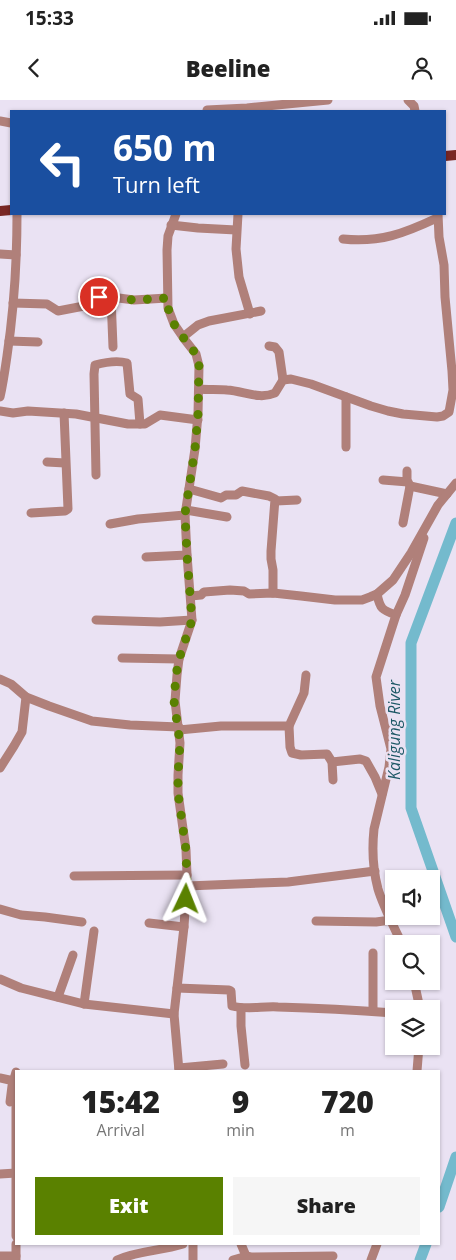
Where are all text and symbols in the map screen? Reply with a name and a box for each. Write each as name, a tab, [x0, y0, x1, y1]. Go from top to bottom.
text: 15:33	[25, 5, 74, 31]
text: Beeline	[186, 53, 270, 83]
icon: back	[20, 54, 48, 82]
icon: person	[408, 54, 436, 82]
text: 650 m	[113, 124, 217, 171]
icon: left	[30, 130, 95, 195]
text: Turn left	[113, 169, 200, 199]
pin	[78, 276, 120, 318]
icon: arrive	[85, 283, 113, 311]
water label: Kaligung River	[383, 679, 405, 780]
map controls	[385, 870, 440, 1055]
button: sound	[385, 870, 440, 925]
position arrow	[159, 872, 211, 924]
button: search	[385, 935, 440, 990]
button: layers	[385, 1000, 440, 1055]
text: 15:42	[81, 1081, 160, 1122]
text: 9	[232, 1081, 249, 1122]
text: 720	[321, 1081, 374, 1122]
text: Arrival	[97, 1119, 145, 1141]
text: min	[226, 1119, 255, 1141]
text: m	[340, 1119, 355, 1141]
button: Exit	[35, 1177, 223, 1235]
button: Share	[233, 1177, 420, 1235]

